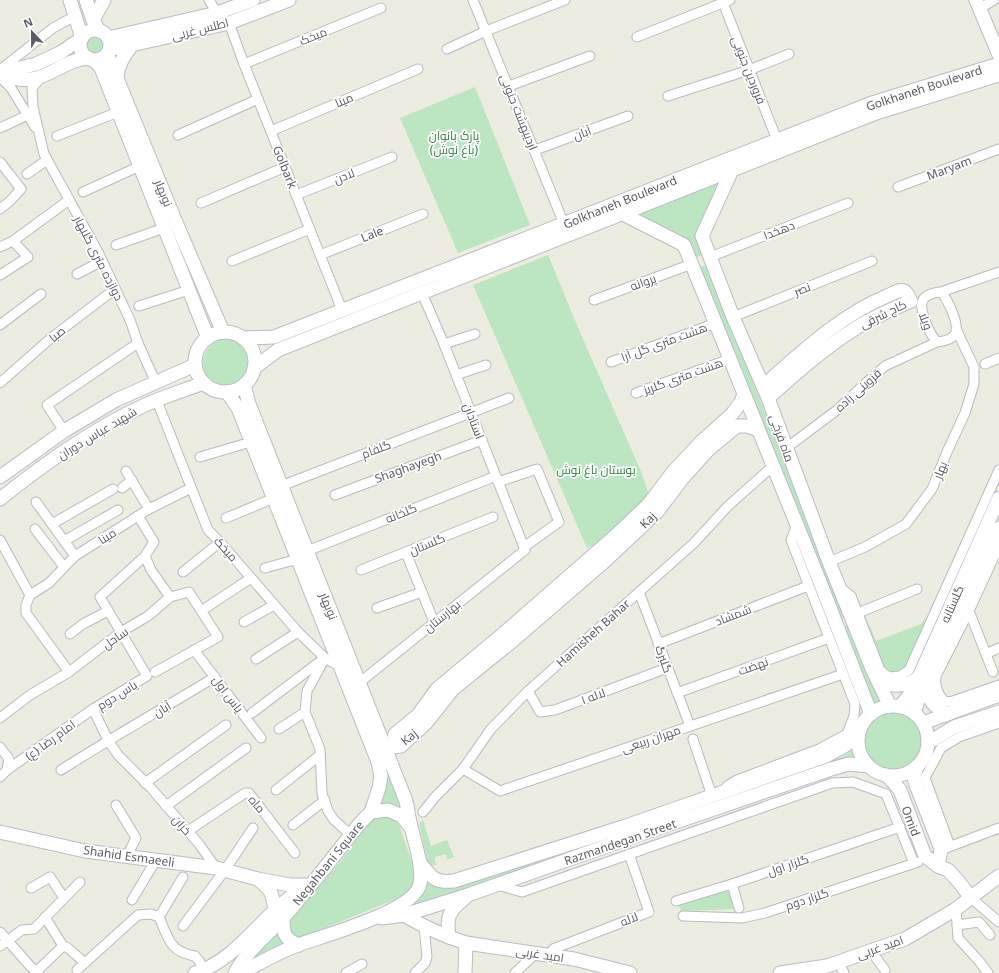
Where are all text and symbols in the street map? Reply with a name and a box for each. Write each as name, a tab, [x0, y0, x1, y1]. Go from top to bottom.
north arrow	[12, 12, 52, 52]
text: N	[21, 14, 35, 31]
street label: اطلس غربی	[170, 14, 230, 44]
street label: میخک	[297, 23, 329, 49]
street label: فروردین جنوبی	[728, 33, 770, 107]
street label: Golkhaneh Boulevard	[864, 61, 984, 115]
street label: اردیبهشت جنوبی	[496, 71, 542, 153]
street label: مینا	[332, 89, 356, 111]
street label: آبان	[571, 122, 594, 144]
park label: پارک بانوان (باغ نوش)	[429, 127, 480, 158]
street label: Golbark	[269, 143, 301, 191]
street label: Maryam	[924, 152, 974, 184]
street label: لادن	[331, 164, 357, 188]
street label: Golkhaneh Boulevard	[561, 171, 679, 233]
street label: نوبهار	[151, 176, 177, 209]
street label: دوازده متری گلبهار	[70, 212, 128, 304]
street label: دهخدا	[761, 216, 797, 244]
street label: Lale	[358, 222, 386, 246]
street label: پروانه	[628, 269, 660, 295]
street label: نصر	[790, 278, 813, 300]
street label: کاج شرقی	[857, 295, 909, 333]
street label: ویلا	[915, 310, 937, 332]
street label: هشت متری گل آرا	[618, 318, 710, 366]
street label: صبا	[45, 322, 69, 346]
street label: هشت متری گلریز	[640, 354, 725, 399]
street label: قزوینی زاده	[831, 365, 885, 415]
street label: استادان	[459, 401, 489, 441]
street label: شهید عباس دوران	[54, 403, 140, 463]
street label: ماه فرخی	[766, 412, 798, 464]
street label: گلفام	[359, 436, 393, 462]
street label: Shaghayegh	[372, 447, 444, 487]
street label: بهار	[928, 459, 951, 482]
park label: بوستان باغ نوش	[556, 461, 636, 478]
street label: گلخانه	[383, 499, 419, 527]
street label: Kaj	[636, 508, 660, 532]
street label: مینا	[95, 524, 119, 548]
street label: گلستان	[407, 529, 447, 559]
street label: میخک	[210, 533, 242, 565]
street label: گلستانه	[936, 583, 968, 625]
street label: نوبهار	[316, 589, 342, 622]
street label: Hamisheh Bahar	[552, 595, 634, 671]
street label: بهارستان	[420, 596, 464, 636]
street label: شمشاد	[712, 600, 754, 630]
street label: ساحل	[98, 623, 132, 653]
street label: گلبرگ	[651, 643, 677, 675]
street label: نهضت	[735, 653, 771, 679]
street label: یاس اول	[209, 672, 248, 717]
street label: یاس دوم	[94, 676, 141, 714]
street label: لاله ۱	[578, 684, 608, 708]
street label: آبان	[150, 697, 175, 721]
street label: امام رضا (ع)	[21, 716, 79, 764]
street label: مهران ربیعی	[619, 721, 683, 757]
street label: Kaj	[397, 725, 421, 749]
street label: ماه	[245, 792, 269, 816]
street label: Omid	[897, 803, 925, 839]
street label: خزان	[169, 811, 195, 839]
street label: Razmandegan Street	[562, 815, 679, 869]
street label: Negahbani Square	[288, 817, 368, 909]
street label: Shahid Esmaeeli	[82, 841, 176, 871]
street label: گلزار اول	[765, 850, 811, 880]
street label: گلزار دوم	[783, 884, 831, 914]
street label: لاله	[618, 908, 640, 930]
street label: امید غربی	[854, 931, 906, 963]
street label: امید غربی	[515, 942, 565, 966]

